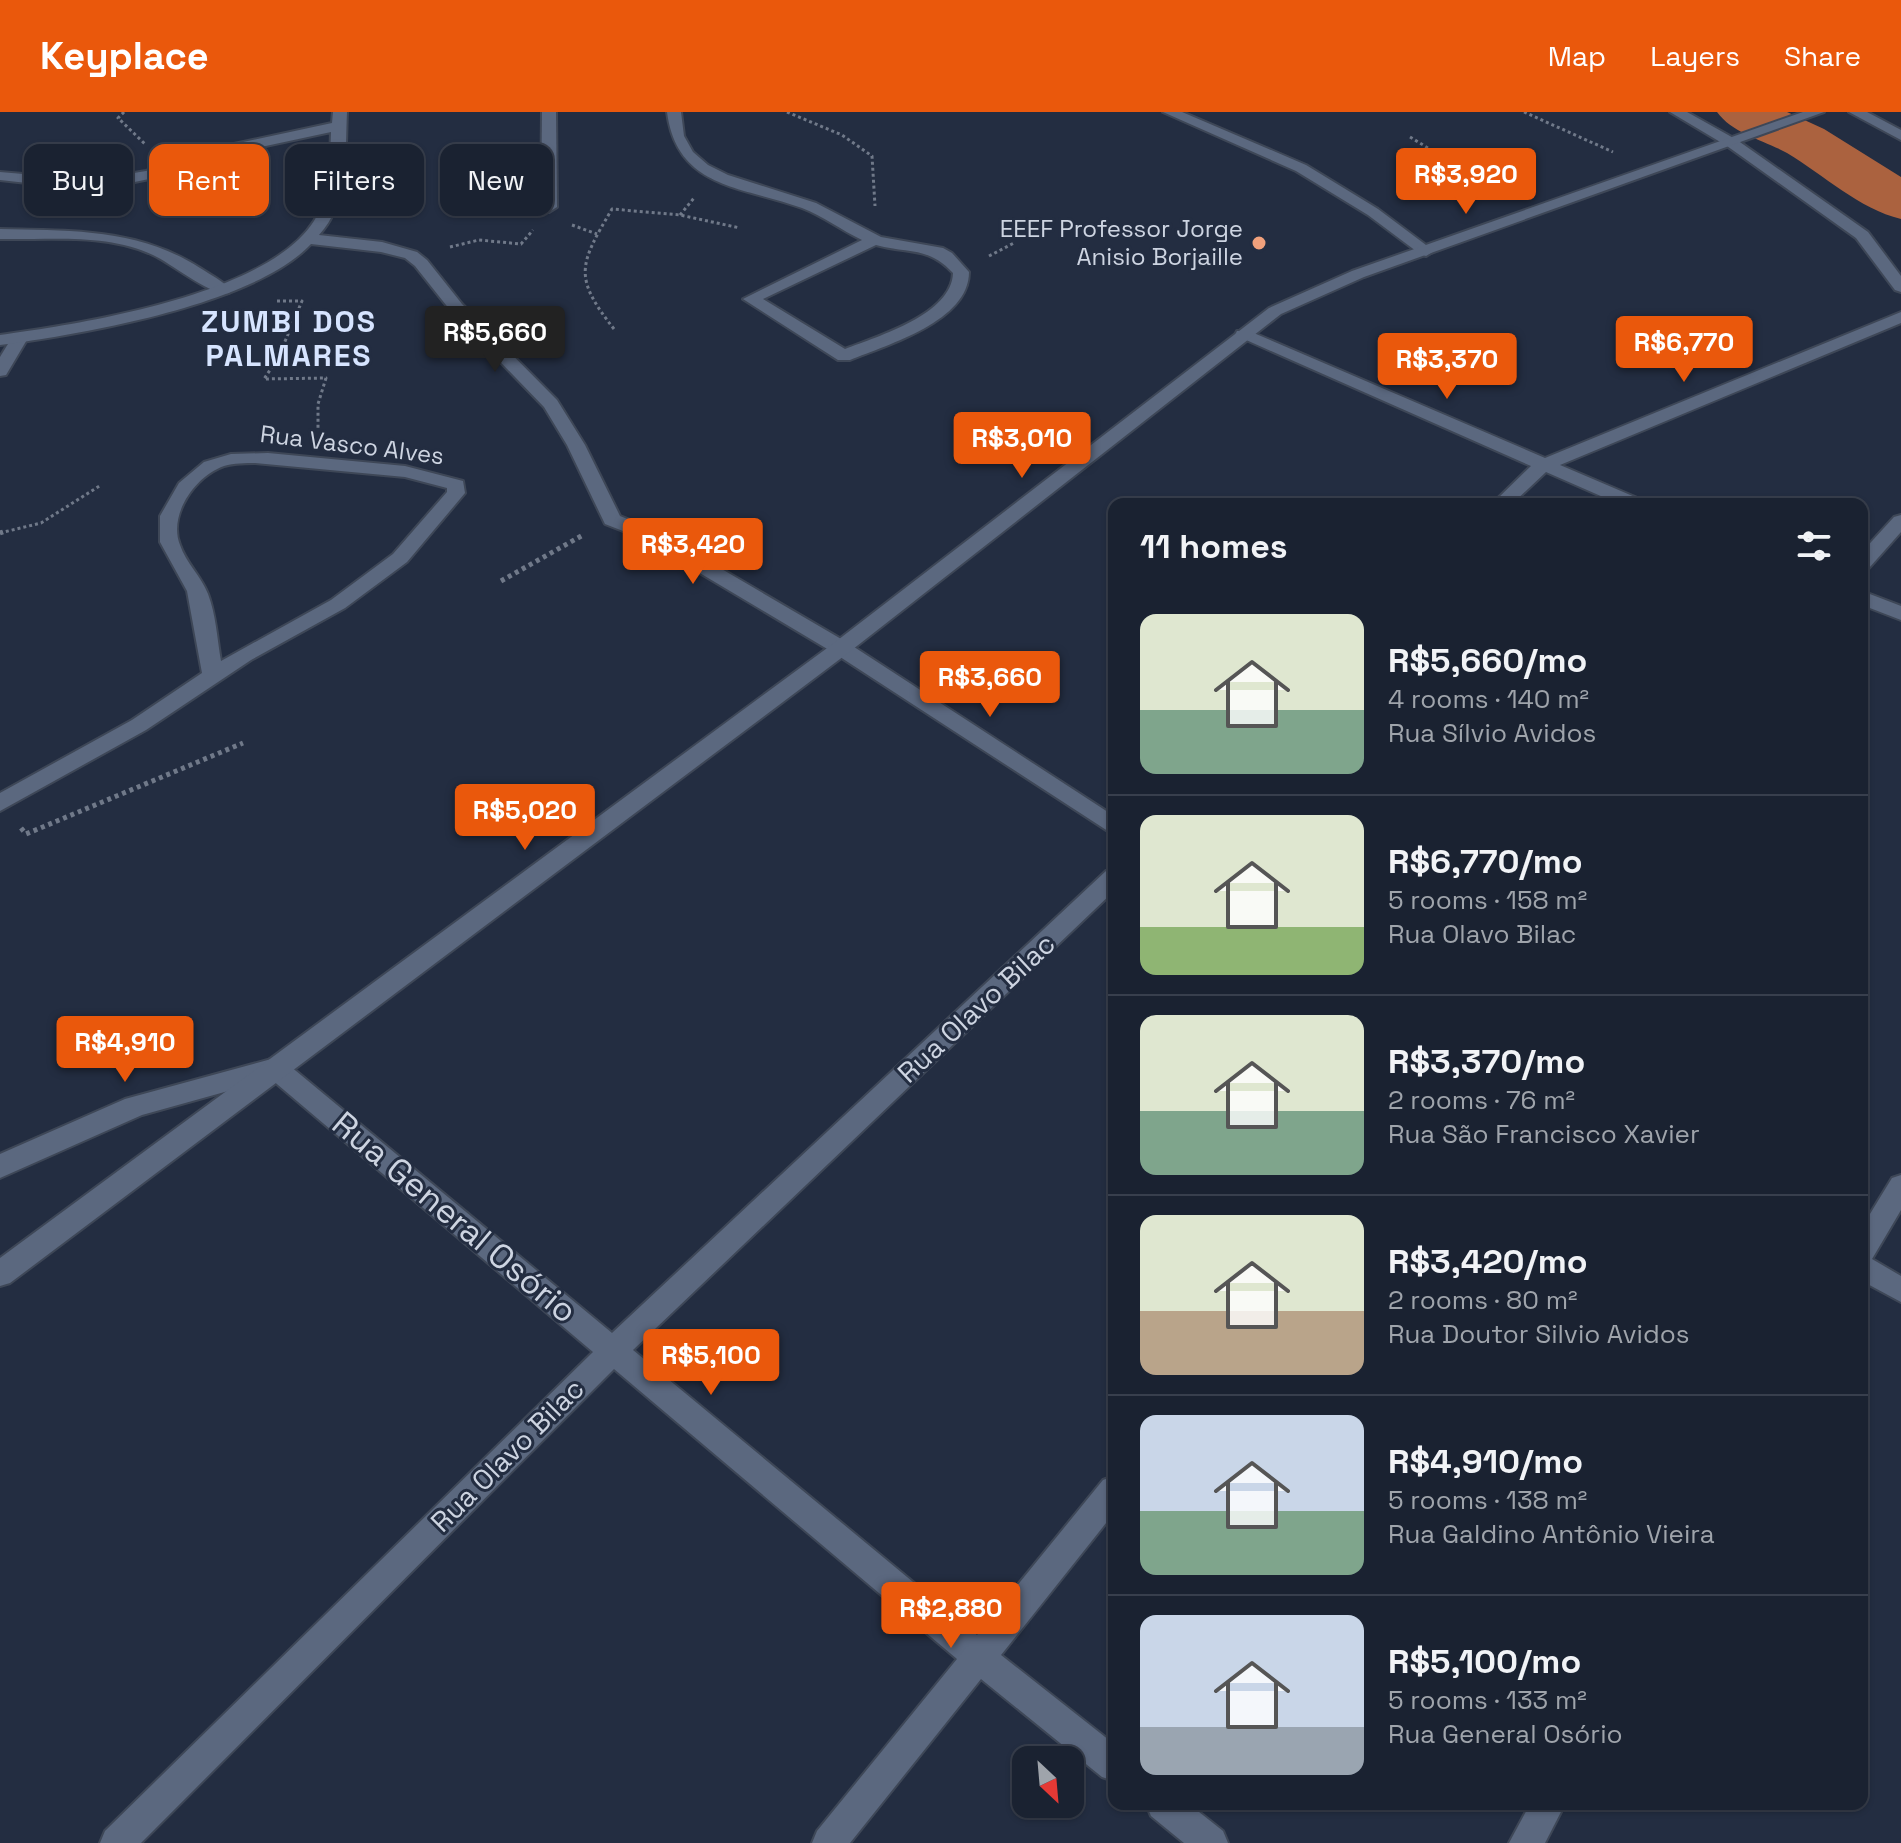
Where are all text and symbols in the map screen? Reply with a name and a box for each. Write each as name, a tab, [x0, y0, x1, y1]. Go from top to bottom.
text: Keyplace	[40, 32, 209, 80]
text: Map	[1548, 38, 1606, 74]
text: Layers	[1650, 38, 1740, 74]
text: Share	[1784, 38, 1861, 74]
chip: Buy	[24, 144, 133, 216]
chip: Rent	[149, 144, 269, 216]
chip: Filters	[285, 144, 424, 216]
chip: New	[440, 144, 553, 216]
pin: R$3,920	[1392, 148, 1540, 216]
text: R$3,920	[1414, 157, 1518, 191]
place label: EEEF Professor Jorge Anisio Borjaille	[1000, 213, 1243, 272]
marker: EEEF Professor Jorge Anisio Borjaille	[1250, 234, 1268, 252]
district label: ZUMBI DOS PALMARES	[201, 302, 377, 375]
pin: R$5,660	[421, 306, 569, 374]
text: R$5,660	[443, 315, 547, 349]
pin: R$6,770	[1610, 316, 1758, 384]
text: R$6,770	[1634, 325, 1734, 359]
pin: R$3,370	[1373, 333, 1521, 401]
text: R$3,370	[1396, 342, 1498, 376]
pin: R$3,010	[948, 412, 1096, 480]
street label: Rua Vasco Alves	[258, 418, 446, 471]
text: R$3,010	[972, 421, 1072, 455]
pin: R$3,420	[619, 518, 767, 586]
icon: filters	[1792, 524, 1836, 568]
text: 11 homes	[1140, 525, 1288, 568]
text: R$3,420	[641, 527, 745, 561]
text: R$5,660/mo	[1388, 639, 1587, 682]
icon: home	[1204, 646, 1300, 742]
pin: R$3,660	[916, 651, 1064, 719]
text: R$3,660	[938, 660, 1042, 694]
text: 4 rooms · 140 m²	[1388, 682, 1589, 716]
text: Rua Sílvio Avidos	[1388, 716, 1596, 750]
pin: R$5,020	[451, 784, 599, 852]
text: R$5,020	[473, 793, 577, 827]
text: R$6,770/mo	[1388, 840, 1582, 883]
icon: home	[1204, 847, 1300, 943]
text: 5 rooms · 158 m²	[1388, 883, 1587, 917]
text: Rua Olavo Bilac	[1388, 917, 1576, 951]
street label: Rua Olavo Bilac	[890, 926, 1062, 1090]
pin: R$4,910	[51, 1016, 199, 1084]
text: R$4,910	[75, 1025, 175, 1059]
text: R$3,370/mo	[1388, 1040, 1585, 1083]
icon: home	[1204, 1047, 1300, 1143]
text: 2 rooms · 76 m²	[1388, 1083, 1575, 1117]
street label: Rua General Osório	[323, 1102, 586, 1332]
text: Rua São Francisco Xavier	[1388, 1117, 1700, 1151]
text: R$3,420/mo	[1388, 1240, 1588, 1283]
icon: home	[1204, 1247, 1300, 1343]
text: 2 rooms · 80 m²	[1388, 1283, 1578, 1317]
text: Rua Doutor Silvio Avidos	[1388, 1317, 1689, 1351]
pin: R$5,100	[637, 1329, 785, 1397]
text: R$5,100	[661, 1338, 761, 1372]
street label: Rua Olavo Bilac	[423, 1371, 591, 1539]
text: R$4,910/mo	[1388, 1440, 1583, 1483]
icon: home	[1204, 1447, 1300, 1543]
text: 5 rooms · 138 m²	[1388, 1483, 1587, 1517]
text: Rua Galdino Antônio Vieira	[1388, 1517, 1715, 1551]
pin: R$2,880	[877, 1582, 1025, 1650]
text: R$2,880	[899, 1591, 1003, 1625]
text: R$5,100/mo	[1388, 1640, 1581, 1683]
icon: home	[1204, 1647, 1300, 1743]
text: 5 rooms · 133 m²	[1388, 1683, 1587, 1717]
text: Rua General Osório	[1388, 1717, 1623, 1751]
north arrow	[1012, 1746, 1084, 1818]
map controls	[1012, 1746, 1084, 1818]

